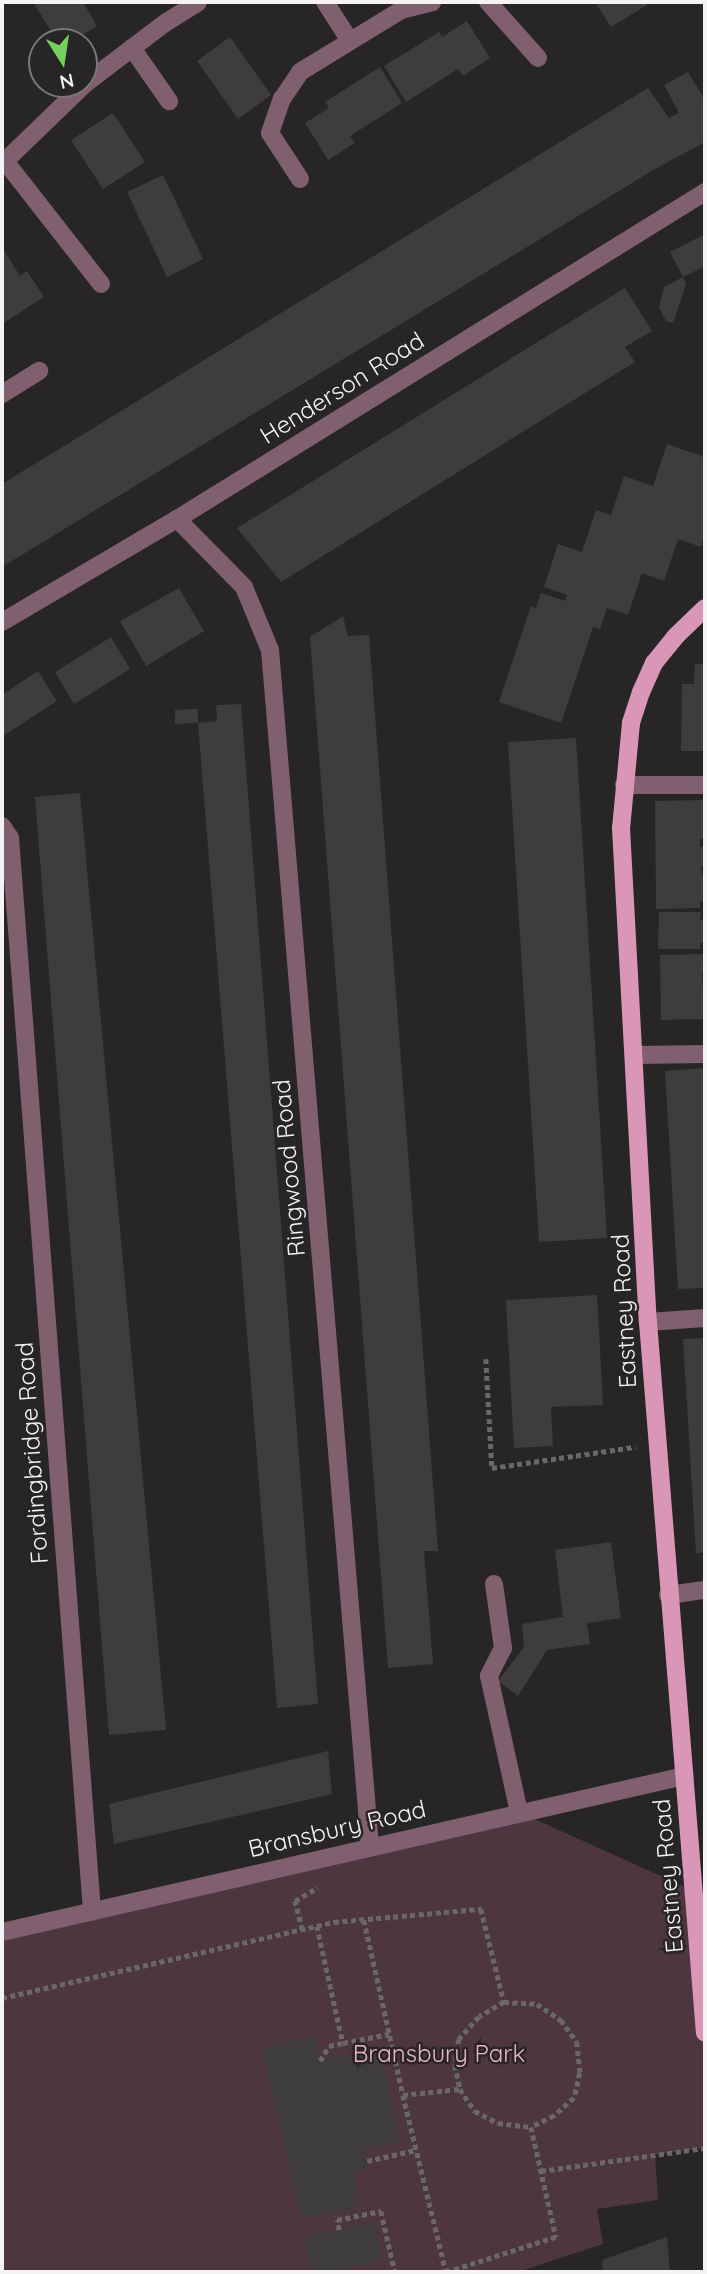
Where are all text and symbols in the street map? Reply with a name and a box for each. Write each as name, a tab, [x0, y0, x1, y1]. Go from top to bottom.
north arrow	[28, 28, 98, 98]
text: N	[58, 68, 76, 95]
street label: Henderson Road	[255, 326, 429, 450]
street label: Ringwood Road	[267, 1078, 311, 1258]
street label: Eastney Road	[606, 1233, 642, 1389]
street label: Fordingbridge Road	[10, 1341, 54, 1565]
street label: Bransbury Road	[245, 1795, 429, 1863]
street label: Eastney Road	[647, 1798, 689, 1954]
park label: Bransbury Park	[353, 2040, 525, 2068]

